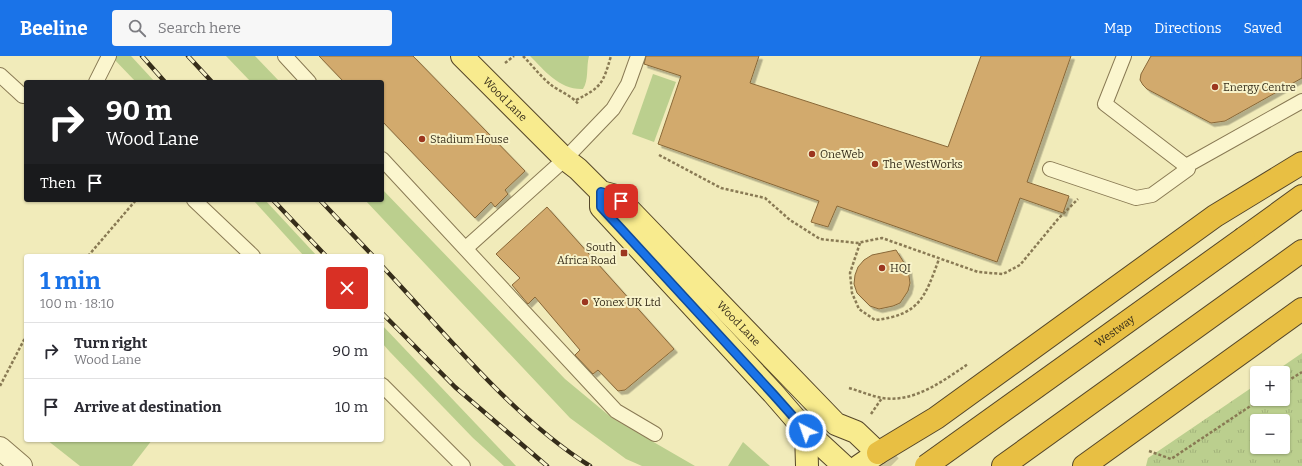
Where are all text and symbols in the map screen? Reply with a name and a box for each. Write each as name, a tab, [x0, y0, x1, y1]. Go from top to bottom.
search box	[112, 10, 392, 46]
text: Beeline	[20, 17, 88, 40]
icon: search	[126, 17, 148, 39]
text: Search here	[158, 19, 241, 37]
text: Map	[1104, 20, 1132, 37]
text: Directions	[1154, 20, 1222, 37]
text: Saved	[1244, 20, 1282, 37]
street label: Wood Lane	[480, 74, 530, 124]
place label: Energy Centre	[1223, 81, 1296, 94]
marker: Energy Centre	[1210, 82, 1220, 92]
text: 90 m	[106, 94, 172, 127]
icon: right	[40, 96, 92, 148]
text: Wood Lane	[106, 128, 199, 150]
place label: Stadium House	[430, 133, 509, 146]
marker: Stadium House	[417, 134, 427, 144]
place label: OneWeb	[820, 148, 864, 161]
marker: OneWeb	[807, 149, 817, 159]
place label: The WestWorks	[883, 158, 963, 171]
marker: The WestWorks	[870, 159, 880, 169]
icon: arrive	[84, 172, 106, 194]
text: Then	[40, 174, 76, 192]
pin	[604, 184, 638, 218]
icon: arrive	[610, 190, 632, 212]
place label: South Africa Road	[557, 241, 616, 267]
marker: South Africa Road	[619, 248, 629, 258]
place label: HQI	[890, 262, 911, 275]
marker: HQI	[877, 263, 887, 273]
text: 1 min	[40, 267, 101, 295]
button: close	[326, 267, 368, 309]
text: 100 m · 18:10	[40, 296, 114, 311]
place label: Yonex UK Ltd	[593, 296, 661, 309]
marker: Yonex UK Ltd	[580, 297, 590, 307]
street label: Wood Lane	[714, 298, 763, 348]
street label: Westway	[1092, 312, 1137, 349]
text: Turn right	[74, 334, 147, 352]
icon: right	[40, 340, 62, 362]
text: 90 m	[332, 342, 368, 360]
text: Wood Lane	[74, 352, 141, 367]
map controls	[1250, 366, 1290, 454]
button: +	[1250, 366, 1290, 406]
icon: arrive	[40, 396, 62, 418]
text: Arrive at destination	[74, 398, 221, 416]
text: 10 m	[335, 398, 368, 416]
position arrow	[785, 410, 827, 452]
button: −	[1250, 414, 1290, 454]

